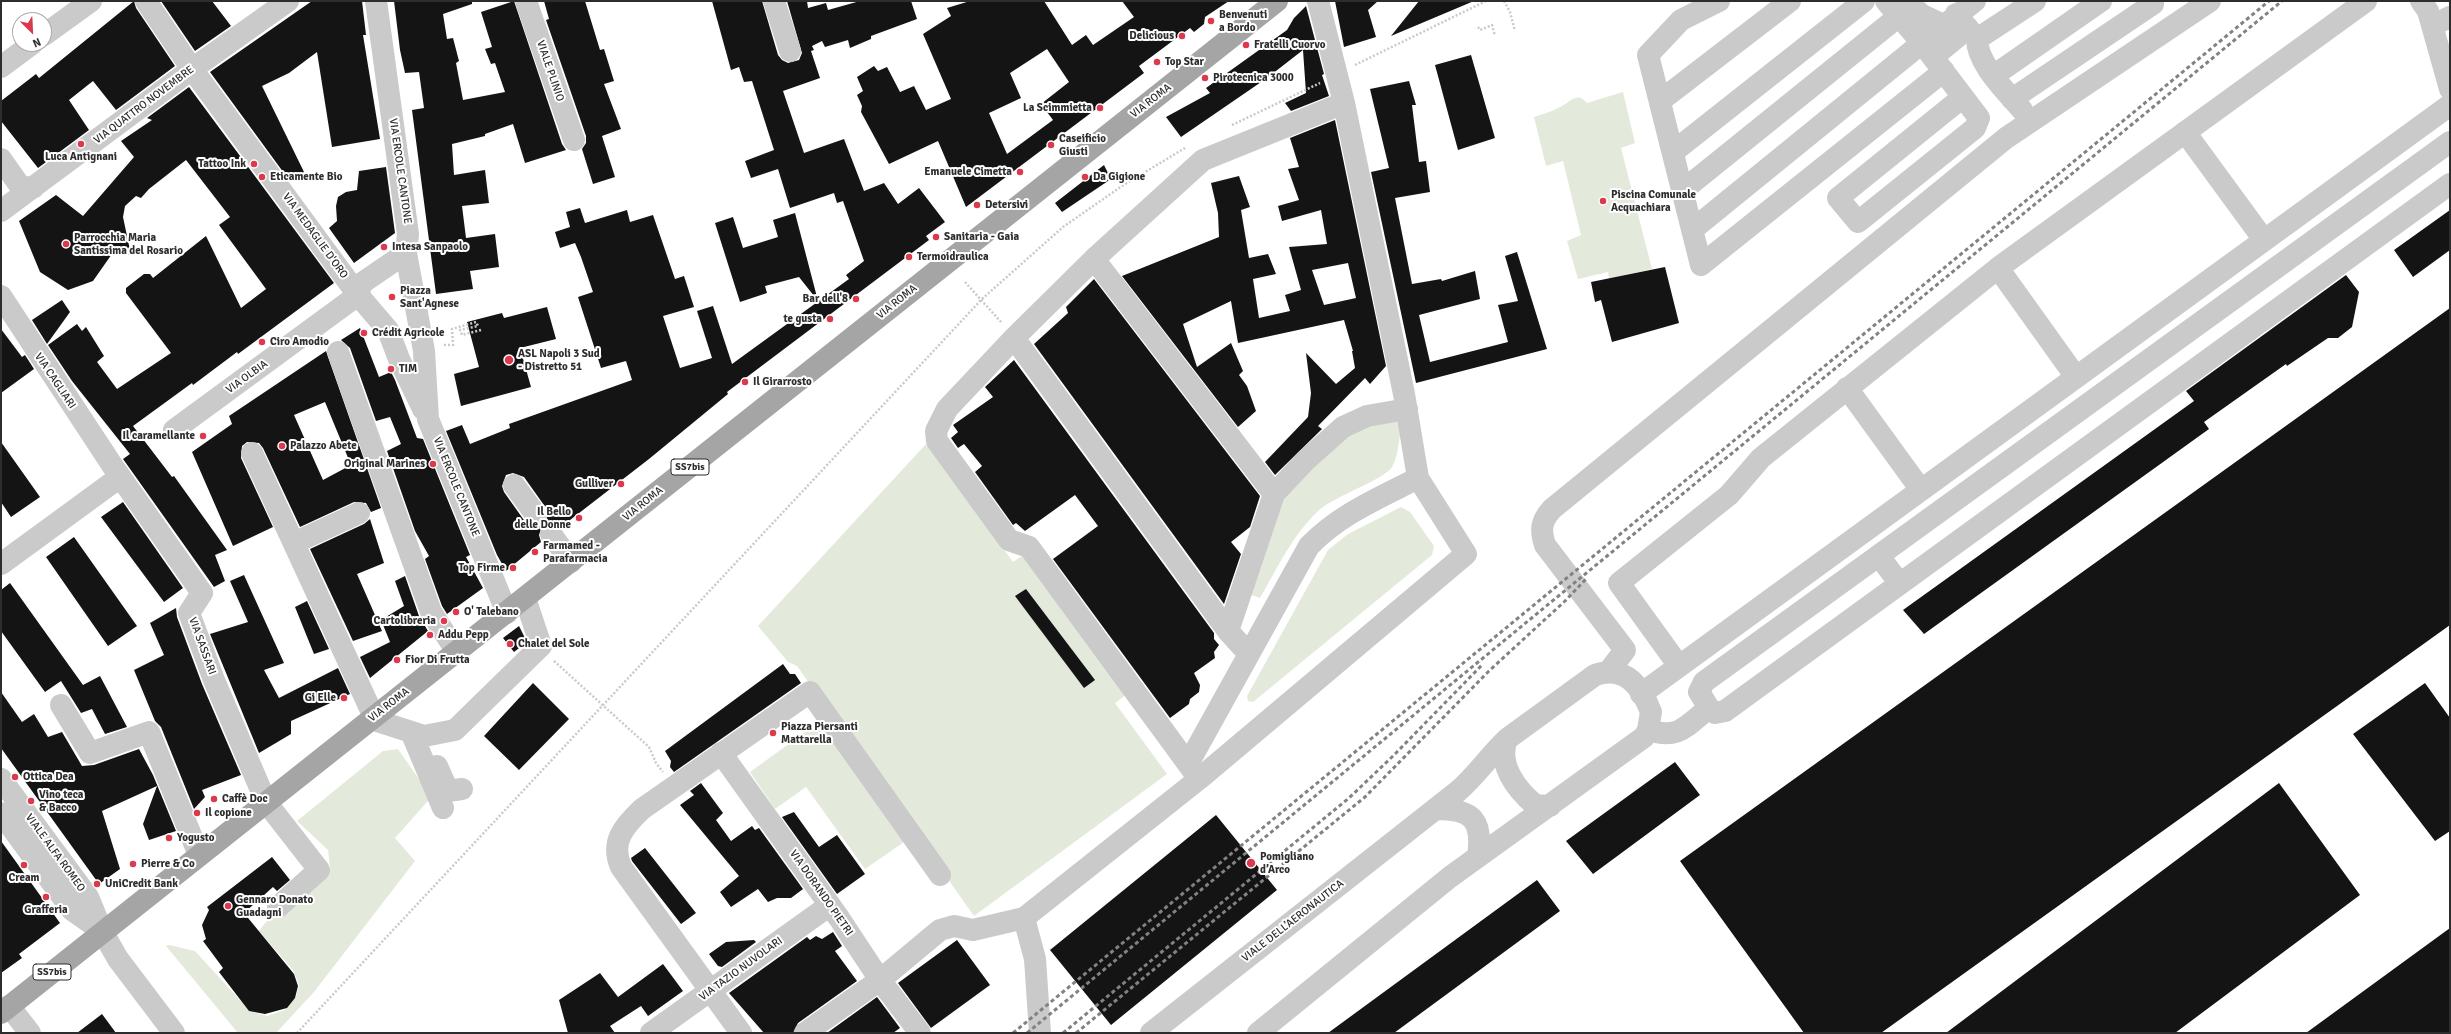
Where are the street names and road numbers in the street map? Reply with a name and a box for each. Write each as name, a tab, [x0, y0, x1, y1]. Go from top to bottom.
street label: VIALE PLINIO	[533, 39, 567, 103]
street label: VIA QUATTRO NOVEMBRE	[91, 63, 197, 147]
street label: VIA ROMA	[1128, 81, 1174, 121]
street label: VIA ERCOLE CANTONE	[386, 117, 414, 225]
street label: VIA MEDAGLIE D'ORO	[280, 191, 350, 281]
street label: VIA ROMA	[874, 282, 920, 322]
street label: VIA CAGLIARI	[32, 351, 78, 411]
street label: VIA OLBIA	[224, 358, 270, 396]
street label: VIA ERCOLE CANTONE	[430, 435, 482, 539]
road number: SS7bis	[671, 459, 709, 475]
street label: VIA ROMA	[620, 484, 666, 524]
street label: VIA SASSARI	[185, 615, 219, 677]
street label: VIA ROMA	[366, 685, 412, 725]
street label: VIALE ALFA ROMEO	[22, 811, 88, 895]
street label: VIA DORANDO PIETRI	[786, 848, 856, 938]
street label: VIALE DELL’AERONAUTICA	[1239, 877, 1347, 965]
street label: VIA TAZIO NUVOLARI	[697, 934, 785, 1004]
road number: SS7bis	[33, 964, 71, 980]

